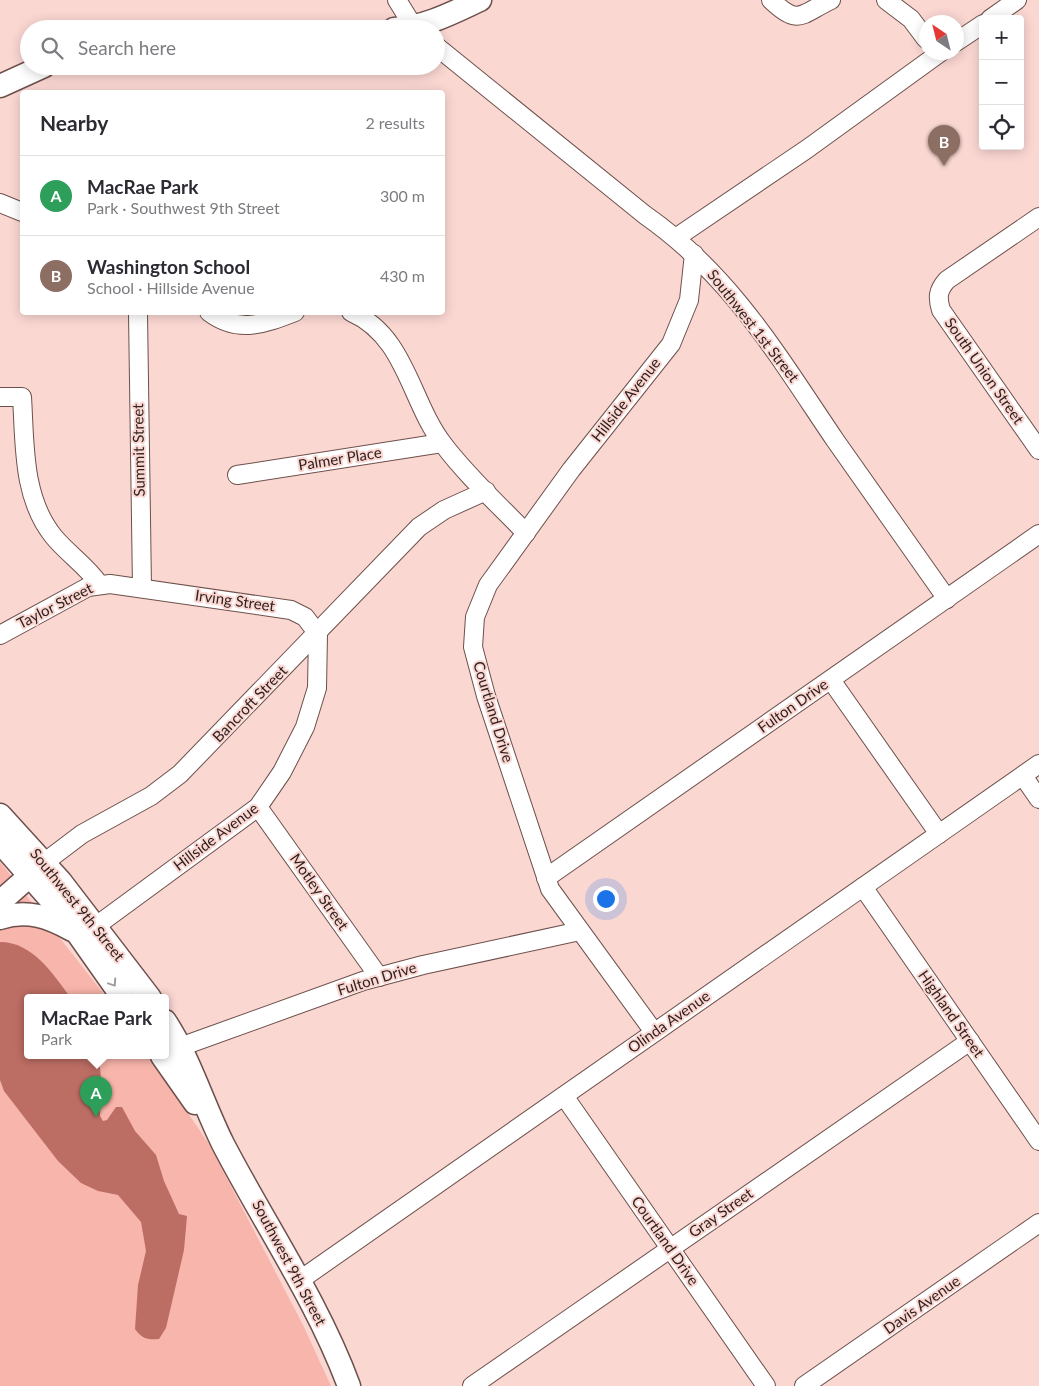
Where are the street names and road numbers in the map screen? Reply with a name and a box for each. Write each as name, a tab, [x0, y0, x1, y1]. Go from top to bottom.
street label: Southwest 1st Street	[704, 266, 804, 386]
street label: South Union Street	[941, 314, 1029, 428]
street label: Hillside Avenue	[587, 354, 664, 445]
street label: Summit Street	[128, 403, 148, 497]
street label: Palmer Place	[297, 443, 383, 473]
street label: Taylor Street	[14, 578, 96, 632]
street label: Irving Street	[194, 586, 277, 615]
street label: Courtland Drive	[470, 659, 518, 765]
street label: Bancroft Street	[208, 661, 291, 745]
street label: Fulton Drive	[754, 674, 831, 736]
street label: Hillside Avenue	[169, 798, 261, 874]
street label: Southwest 9th Street	[27, 844, 129, 965]
street label: Motley Street	[287, 850, 353, 934]
street label: Fulton Drive	[335, 957, 418, 999]
street label: Highland Street	[915, 966, 989, 1061]
street label: Olinda Avenue	[624, 986, 713, 1056]
street label: Gray Street	[685, 1183, 756, 1241]
street label: Courtland Drive	[628, 1192, 703, 1289]
street label: Southwest 9th Street	[249, 1197, 331, 1329]
street label: Davis Avenue	[880, 1271, 963, 1337]

